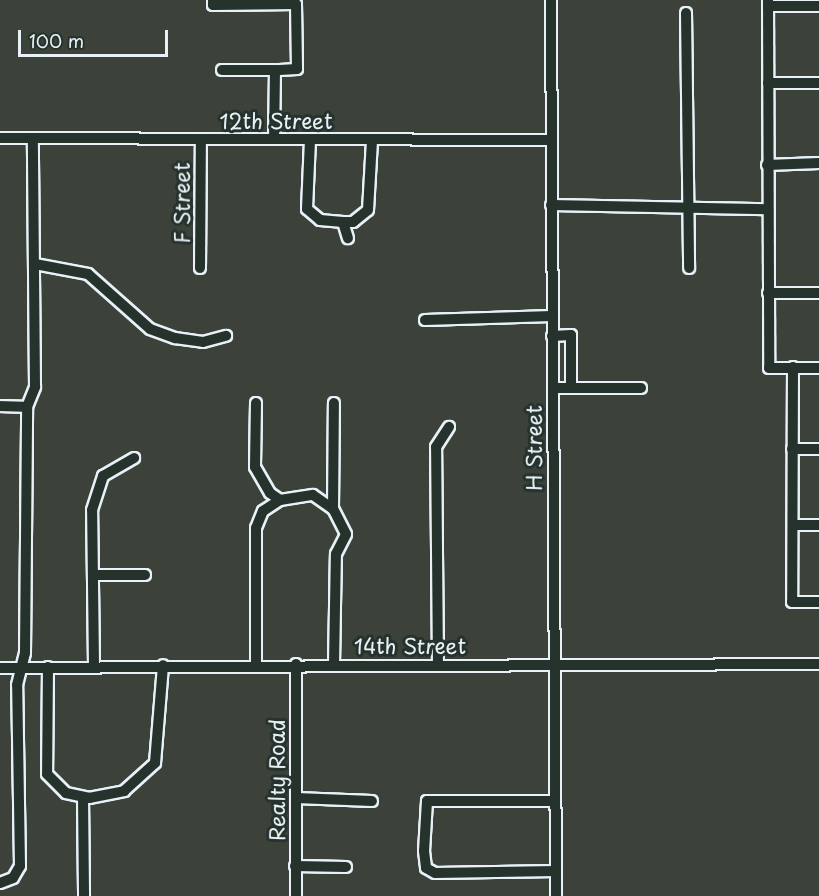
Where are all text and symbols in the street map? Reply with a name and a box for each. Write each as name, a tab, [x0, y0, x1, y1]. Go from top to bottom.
scale bar	[21, 18, 171, 56]
text: 100 m	[29, 27, 84, 54]
street label: 12th Street	[219, 107, 333, 133]
street label: F Street	[168, 162, 194, 244]
street label: H Street	[520, 405, 546, 491]
street label: 14th Street	[353, 632, 467, 658]
street label: Realty Road	[263, 718, 289, 842]

